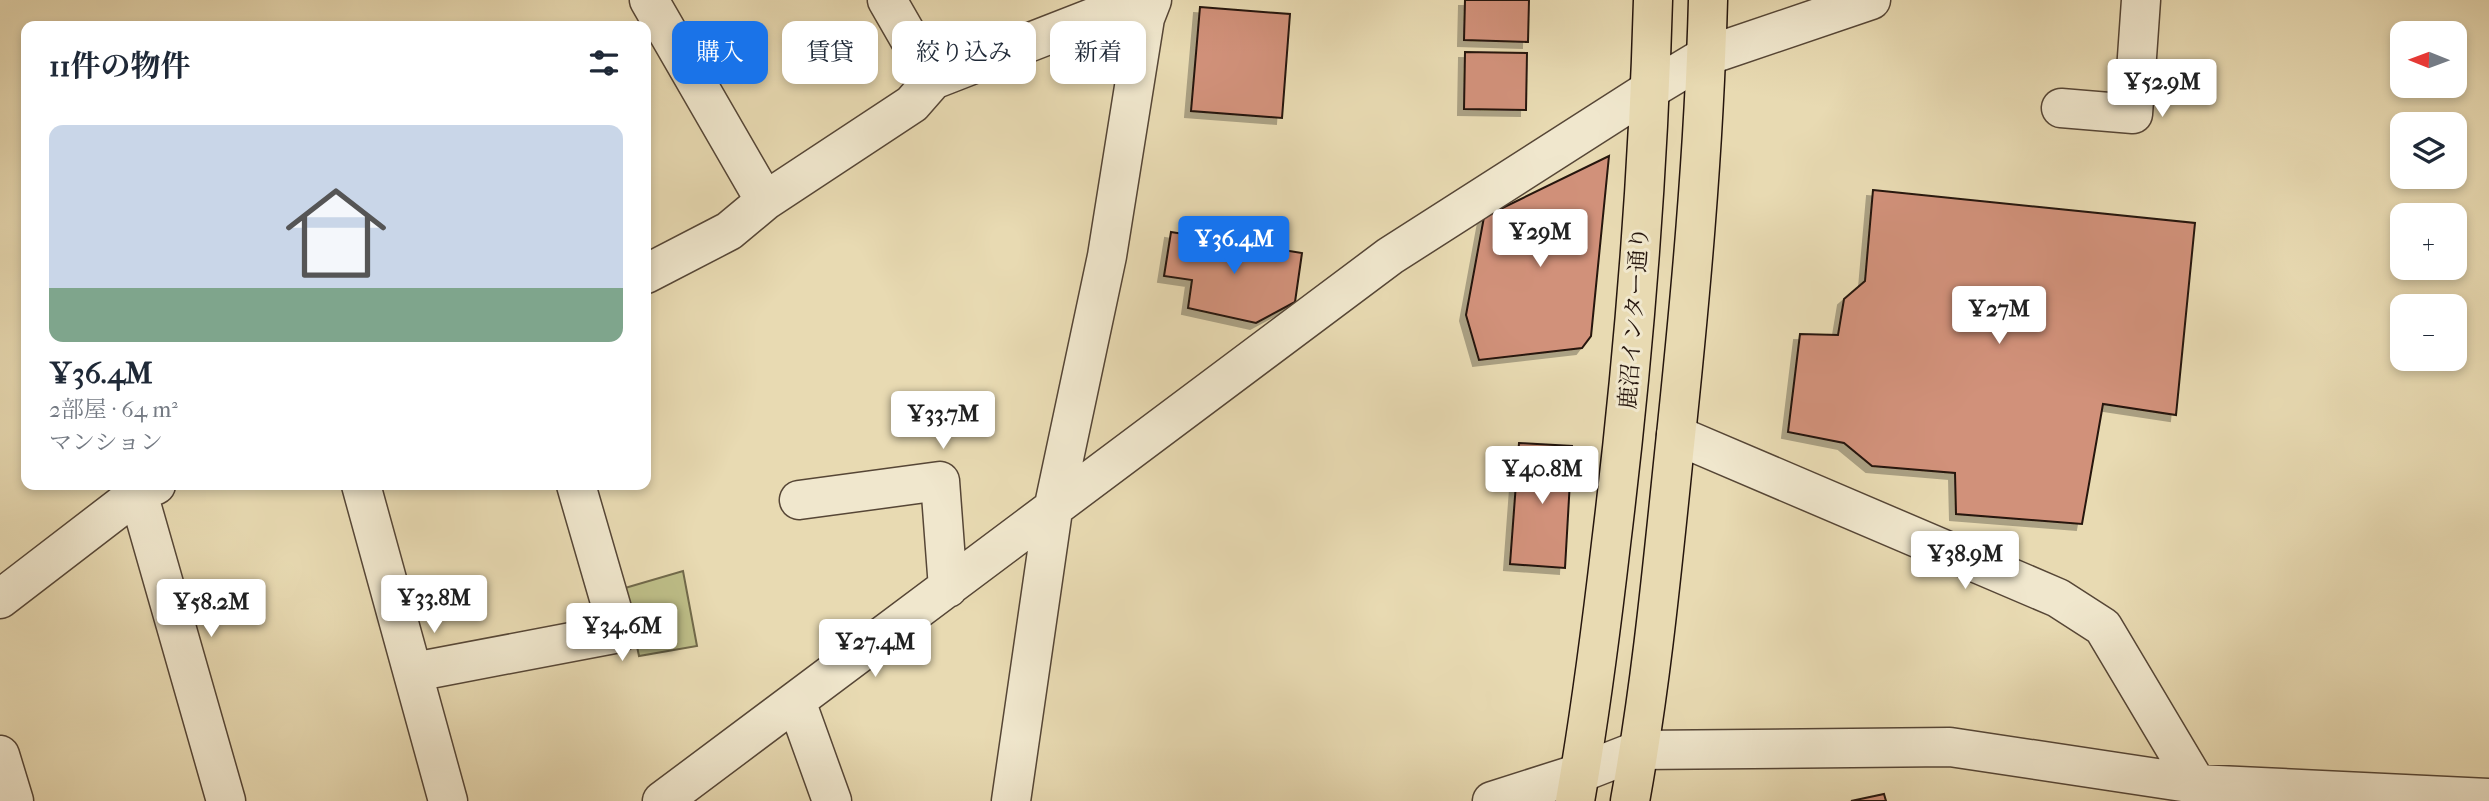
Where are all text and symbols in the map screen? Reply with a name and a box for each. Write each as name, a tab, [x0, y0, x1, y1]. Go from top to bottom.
chip: 購入	[672, 21, 768, 84]
chip: 賃貸	[782, 21, 878, 84]
chip: 絞り込み	[892, 21, 1036, 84]
chip: 新着	[1050, 21, 1146, 84]
north arrow	[2390, 21, 2468, 98]
map controls	[2390, 21, 2467, 371]
icon: filters	[585, 44, 623, 82]
text: 11件の物件	[49, 49, 190, 84]
pin: ¥52.9M	[2105, 60, 2219, 119]
text: ¥52.9M	[2124, 68, 2200, 95]
button: layers	[2390, 112, 2467, 189]
icon: home	[273, 170, 399, 296]
button: +	[2390, 203, 2467, 280]
pin: ¥29M	[1499, 210, 1581, 269]
pin: ¥36.4M	[1177, 216, 1291, 276]
text: ¥29M	[1509, 218, 1571, 245]
text: ¥36.4M	[1194, 225, 1274, 252]
street label: 鹿沼インター通り	[1614, 226, 1654, 410]
pin: ¥27M	[1958, 286, 2040, 346]
button: −	[2390, 294, 2467, 371]
text: ¥27M	[1968, 295, 2030, 322]
text: ¥36.4M	[49, 356, 153, 391]
pin: ¥33.7M	[886, 392, 1000, 451]
text: 2部屋 · 64 m²	[49, 396, 178, 423]
text: ¥33.7M	[907, 400, 979, 427]
text: マンション	[49, 429, 163, 456]
pin: ¥40.8M	[1485, 447, 1599, 506]
text: ¥40.8M	[1501, 455, 1583, 482]
pin: ¥38.9M	[1908, 532, 2022, 591]
text: ¥38.9M	[1927, 540, 2003, 567]
pin: ¥33.8M	[377, 576, 491, 635]
pin: ¥58.2M	[154, 580, 268, 639]
text: ¥33.8M	[397, 584, 471, 611]
text: ¥58.2M	[173, 588, 249, 615]
pin: ¥34.6M	[565, 604, 679, 663]
text: ¥34.6M	[582, 612, 662, 639]
pin: ¥27.4M	[818, 620, 932, 679]
text: ¥27.4M	[835, 628, 915, 655]

